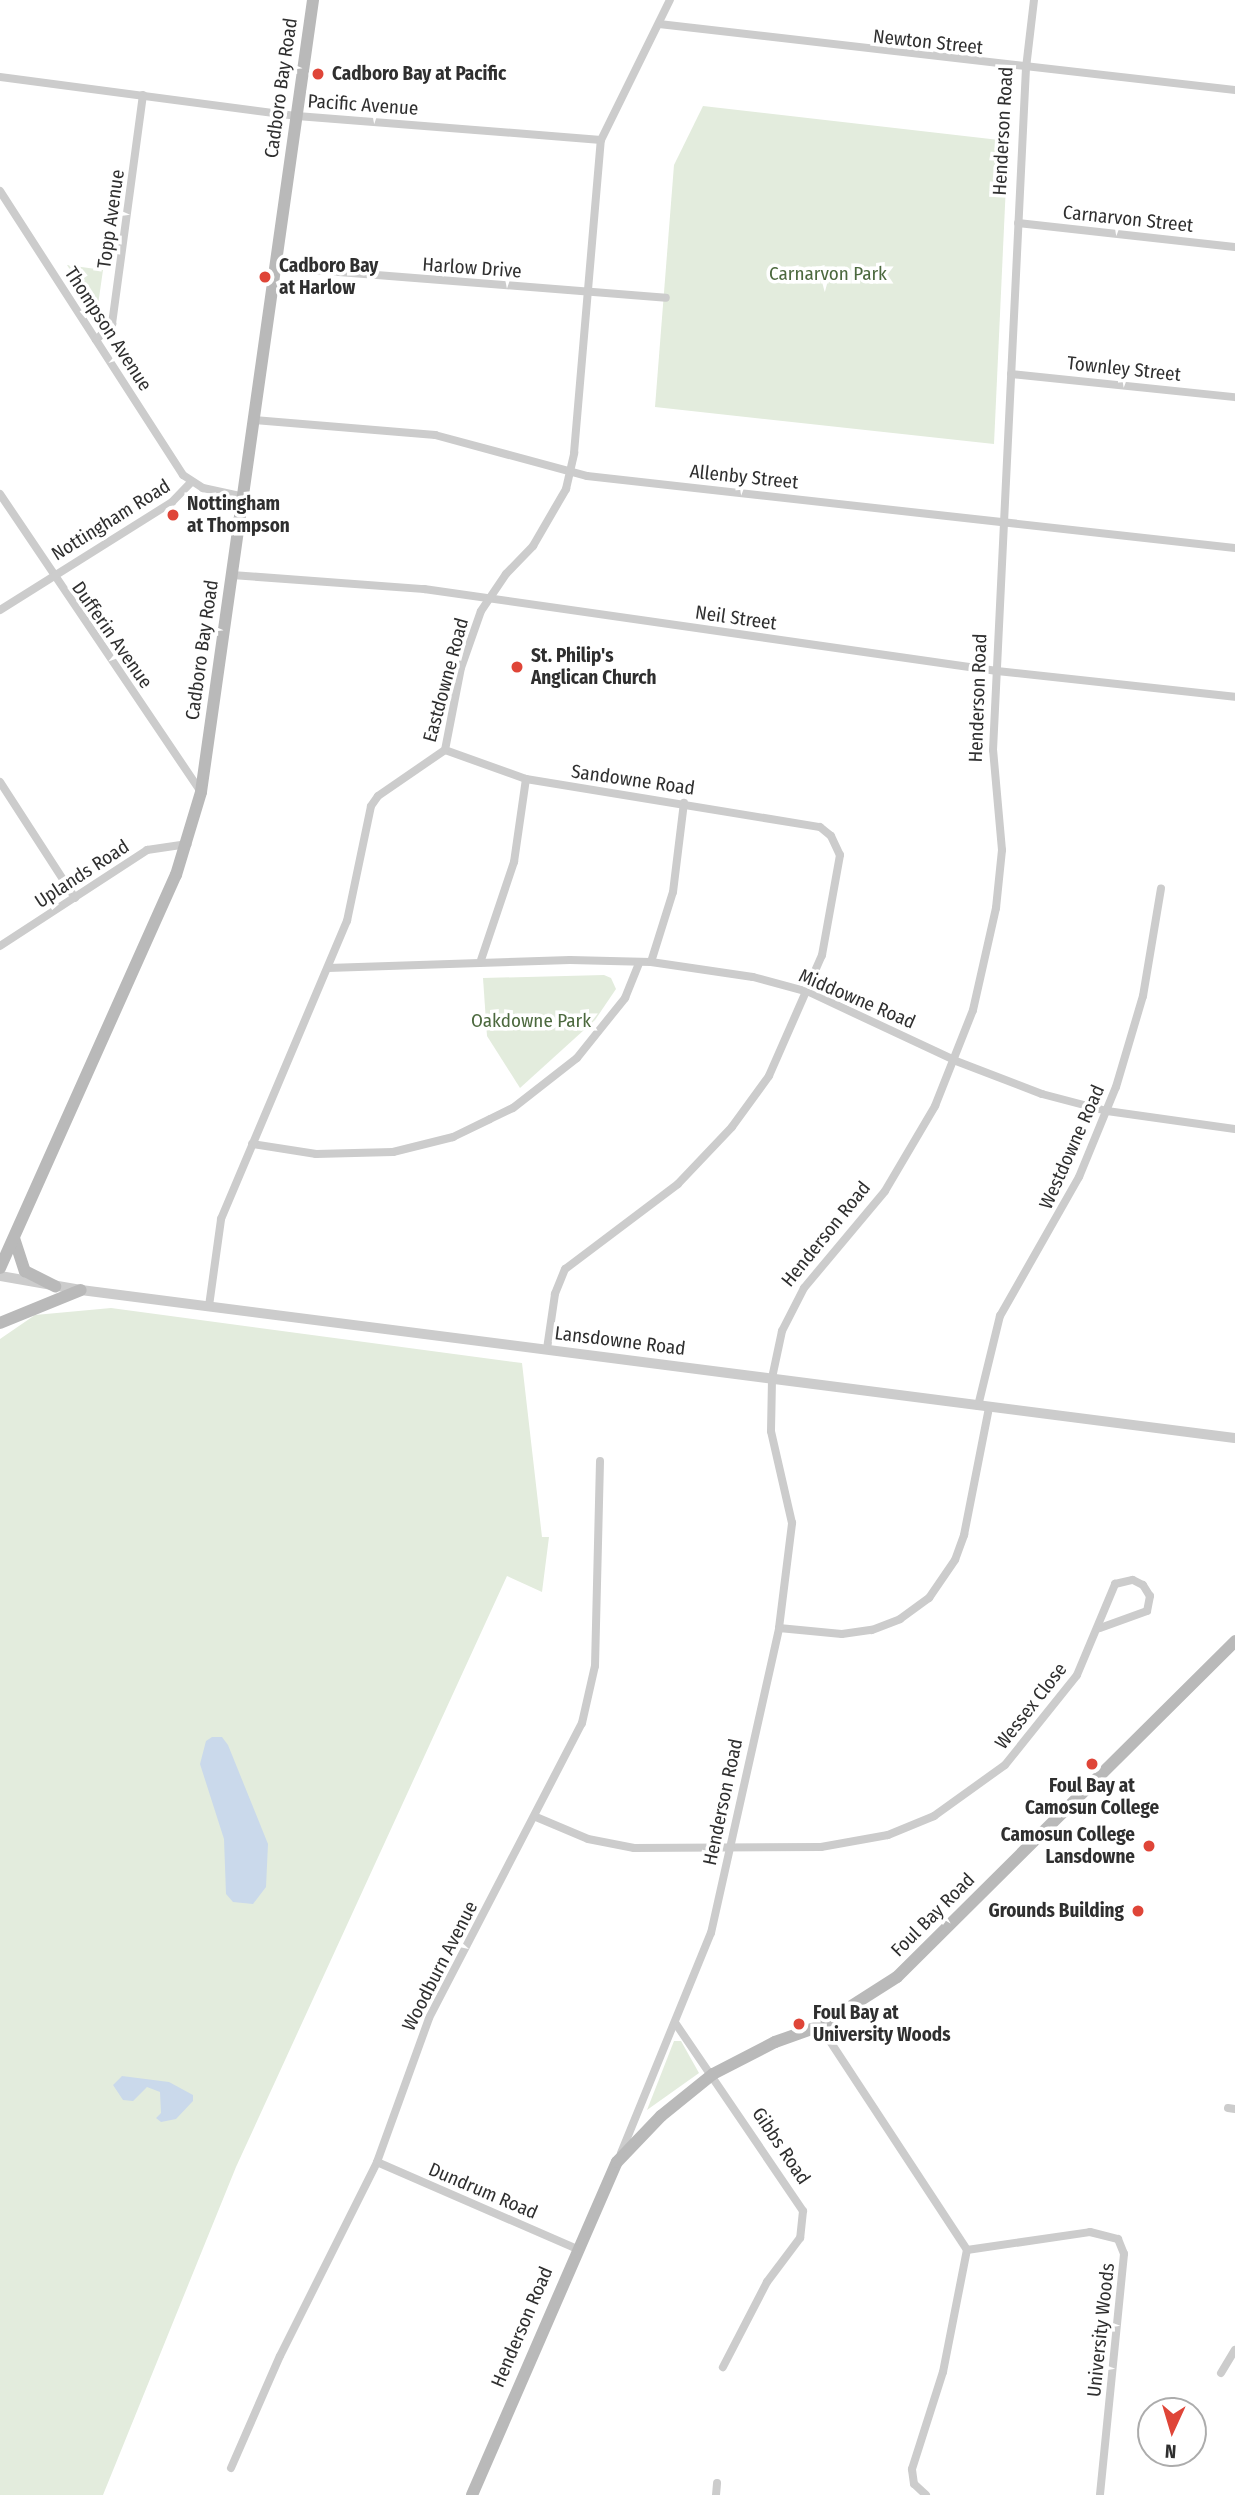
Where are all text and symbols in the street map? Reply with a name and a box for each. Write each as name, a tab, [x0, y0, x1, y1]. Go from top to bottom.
street label: Cadboro Bay Road	[260, 16, 302, 160]
street label: Newton Street	[872, 25, 984, 59]
place label: Cadboro Bay at Pacific	[332, 63, 506, 85]
marker: Cadboro Bay at Pacific	[310, 66, 326, 82]
street label: Henderson Road	[988, 66, 1018, 196]
street label: Pacific Avenue	[307, 90, 419, 120]
street label: Topp Avenue	[93, 168, 129, 270]
street label: Carnarvon Street	[1062, 201, 1194, 237]
street label: Harlow Drive	[422, 253, 522, 283]
place label: Cadboro Bay at Harlow	[279, 255, 378, 299]
street label: Thompson Avenue	[59, 263, 157, 395]
park label: Carnarvon Park	[769, 263, 887, 285]
marker: Cadboro Bay at Harlow	[257, 269, 273, 285]
street label: Townley Street	[1066, 352, 1182, 386]
street label: Allenby Street	[689, 460, 799, 494]
street label: Nottingham Road	[48, 474, 174, 566]
place label: Nottingham at Thompson	[187, 493, 290, 537]
marker: Nottingham at Thompson	[165, 507, 181, 523]
street label: Dufferin Avenue	[67, 577, 157, 693]
street label: Cadboro Bay Road	[181, 578, 223, 722]
street label: Neil Street	[694, 601, 778, 635]
street label: Eastdowne Road	[418, 615, 474, 745]
street label: Henderson Road	[964, 633, 992, 763]
place label: St. Philip's Anglican Church	[531, 645, 657, 689]
marker: St. Philip's Anglican Church	[509, 659, 525, 675]
street label: Sandowne Road	[570, 760, 696, 800]
street label: Uplands Road	[31, 835, 133, 913]
street label: Middowne Road	[795, 964, 919, 1034]
park label: Oakdowne Park	[471, 1010, 591, 1032]
street label: Westdowne Road	[1034, 1081, 1110, 1213]
street label: Henderson Road	[777, 1177, 875, 1291]
street label: Lansdowne Road	[553, 1322, 687, 1360]
street label: Wessex Close	[990, 1658, 1072, 1754]
street label: Henderson Road	[698, 1737, 748, 1867]
marker: Foul Bay at Camosun College	[1084, 1756, 1100, 1772]
place label: Foul Bay at Camosun College	[1025, 1775, 1159, 1819]
place label: Camosun College Lansdowne	[1001, 1824, 1135, 1868]
marker: Camosun College Lansdowne	[1141, 1838, 1157, 1854]
street label: Foul Bay Road	[886, 1868, 980, 1962]
street label: Woodburn Avenue	[398, 1897, 482, 2035]
place label: Grounds Building	[989, 1900, 1124, 1922]
marker: Grounds Building	[1130, 1903, 1146, 1919]
place label: Foul Bay at University Woods	[813, 2002, 951, 2046]
marker: Foul Bay at University Woods	[791, 2016, 807, 2032]
street label: Gibbs Road	[747, 2103, 815, 2189]
street label: Dundrum Road	[425, 2158, 541, 2224]
street label: University Woods	[1083, 2262, 1119, 2398]
street label: Henderson Road	[486, 2263, 558, 2391]
north arrow	[1137, 2397, 1207, 2467]
text: N	[1164, 2440, 1177, 2463]

